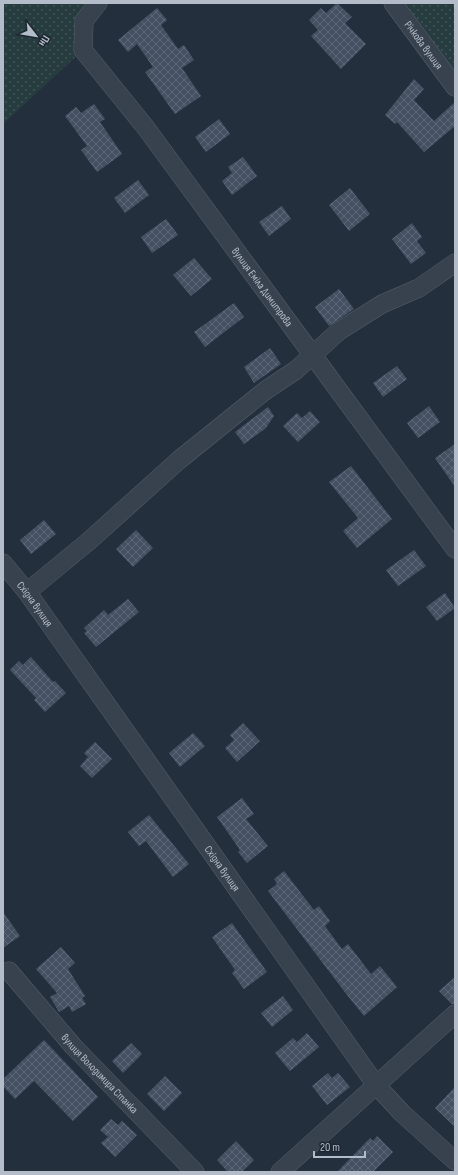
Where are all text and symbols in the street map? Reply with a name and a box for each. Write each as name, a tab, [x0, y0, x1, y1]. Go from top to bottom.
north arrow	[16, 16, 56, 56]
street label: Річкова вулиця	[402, 18, 446, 71]
text: Пн	[36, 33, 52, 49]
street label: вулиця Еміла Димитрова	[229, 245, 296, 329]
street label: Східна вулиця	[14, 579, 56, 629]
street label: Східна вулиця	[202, 843, 243, 893]
street label: вулиця Володимира Станка	[59, 1031, 141, 1116]
scale bar	[314, 1133, 365, 1159]
text: 20 m	[320, 1140, 340, 1155]

